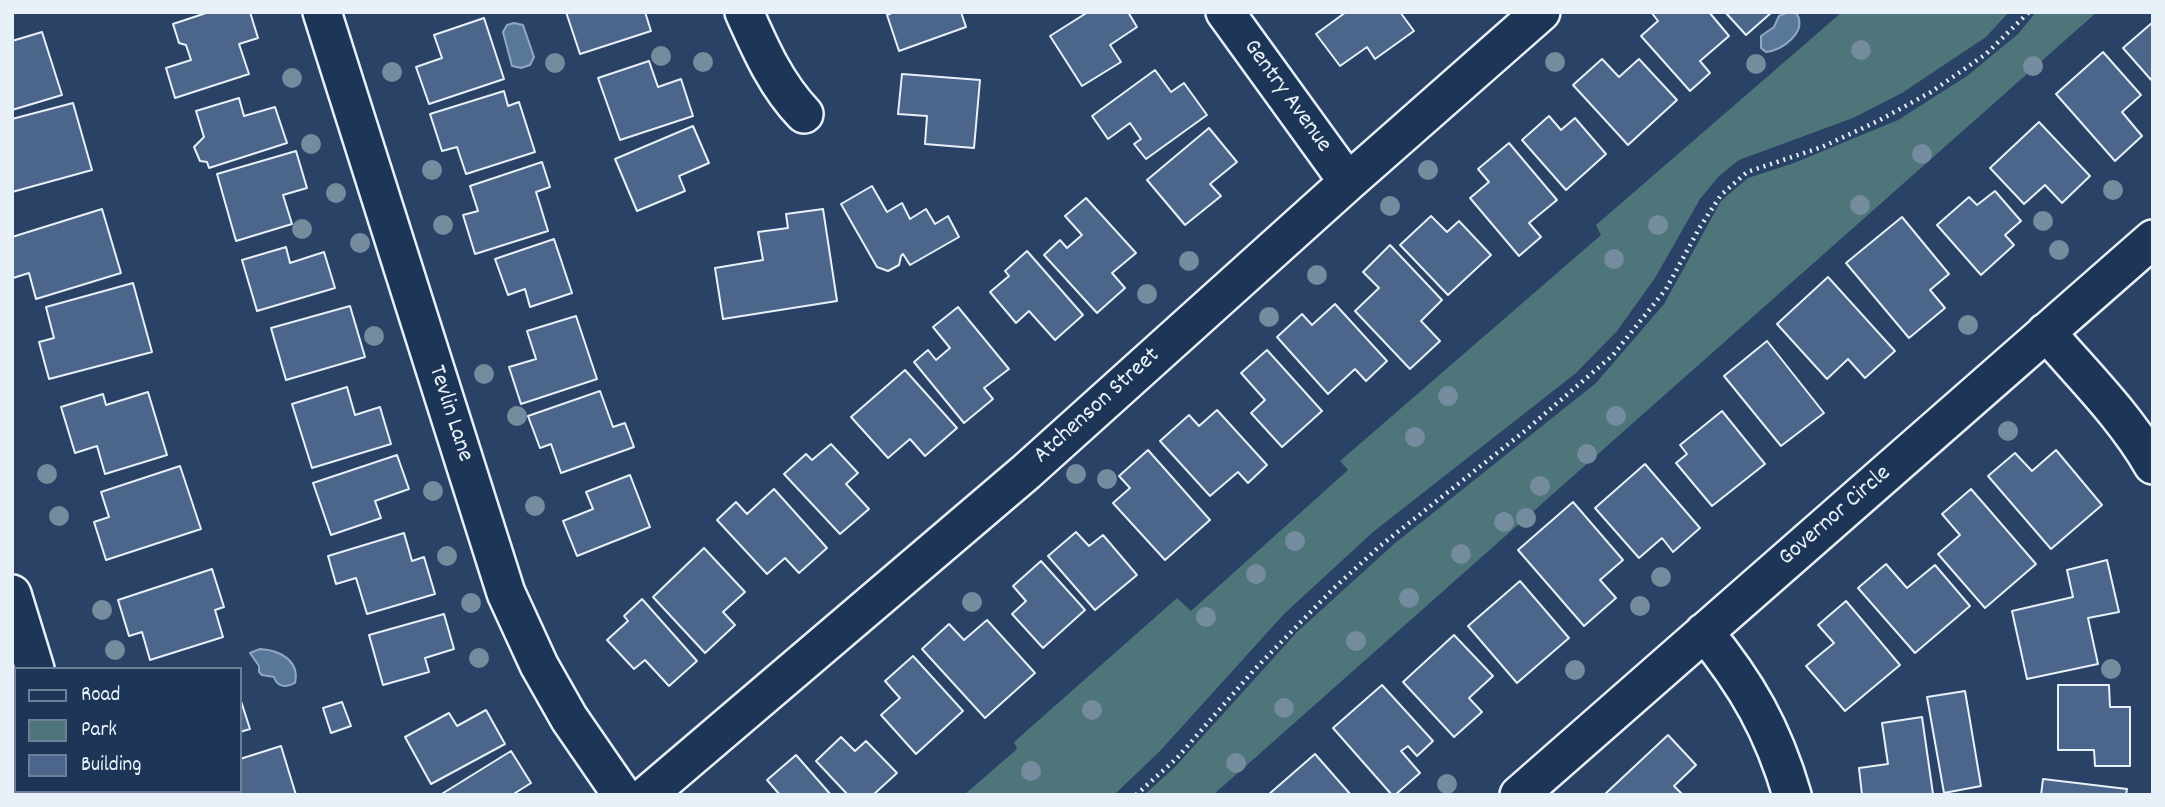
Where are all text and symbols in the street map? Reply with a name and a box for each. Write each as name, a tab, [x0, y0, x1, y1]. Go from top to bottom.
street label: Gentry Avenue	[1235, 35, 1337, 159]
street label: Atchenson Street	[1029, 343, 1167, 471]
street label: Tevlin Lane	[420, 362, 478, 466]
street label: Governor Circle	[1774, 460, 1898, 574]
legend	[14, 667, 242, 793]
text: Road	[81, 681, 120, 711]
text: Park	[81, 716, 117, 746]
text: Building	[81, 751, 141, 781]

